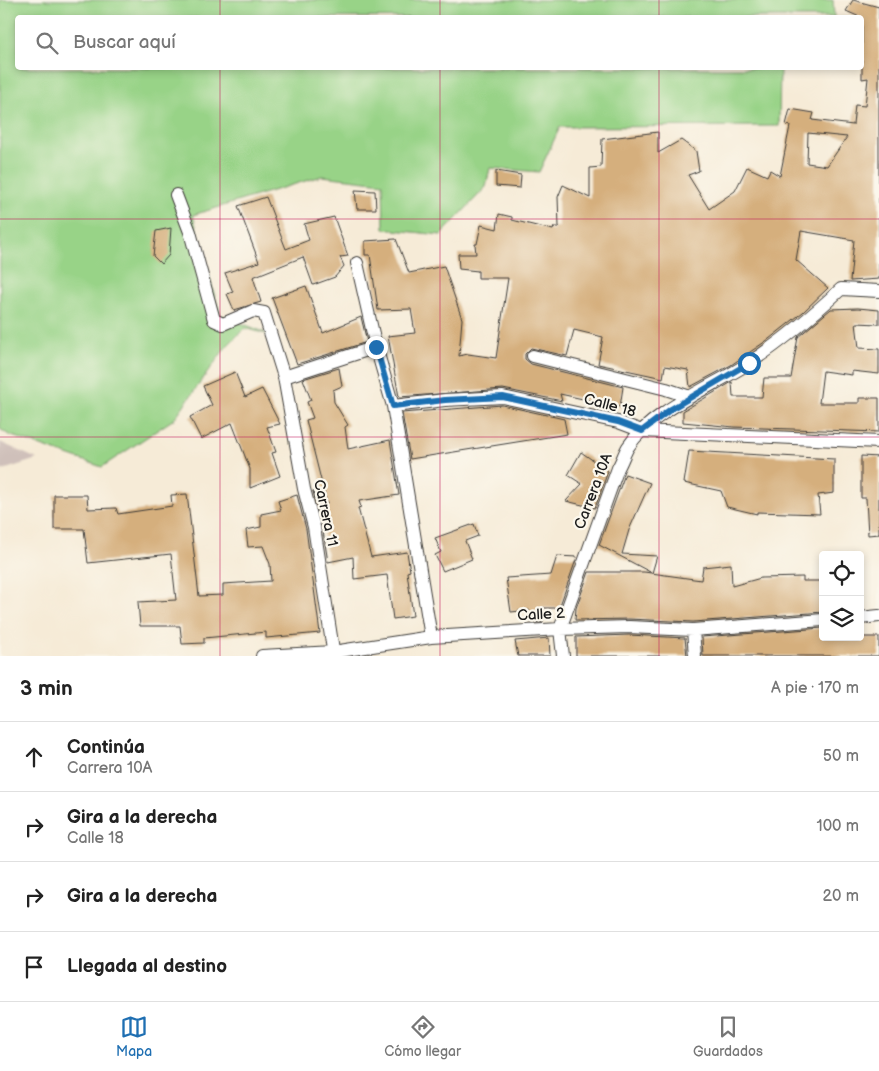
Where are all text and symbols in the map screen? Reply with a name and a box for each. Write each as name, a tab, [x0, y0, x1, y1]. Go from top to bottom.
search box	[15, 15, 864, 70]
icon: search	[33, 29, 61, 57]
text: Buscar aquí	[73, 31, 176, 54]
route end	[365, 336, 388, 359]
route start	[738, 352, 761, 375]
street label: Calle 18	[582, 389, 638, 422]
street label: Carrera 10A	[570, 450, 617, 532]
street label: Carrera 11	[309, 478, 342, 548]
map controls	[819, 551, 864, 641]
button: locate	[819, 551, 864, 596]
button: layers	[819, 596, 864, 641]
street label: Calle 2	[517, 604, 565, 625]
text: 3 min	[20, 676, 73, 701]
text: A pie · 170 m	[771, 679, 859, 698]
text: Continúa	[67, 736, 145, 759]
icon: ahead	[20, 743, 48, 771]
text: 50 m	[823, 747, 859, 766]
text: Carrera 10A	[67, 759, 152, 778]
text: Gira a la derecha	[67, 806, 217, 829]
icon: right	[20, 813, 48, 841]
text: 100 m	[816, 817, 859, 836]
text: Calle 18	[67, 829, 124, 848]
icon: right	[20, 883, 48, 911]
text: Gira a la derecha	[67, 885, 217, 908]
text: 20 m	[823, 887, 859, 906]
icon: arrive	[20, 953, 48, 981]
text: Llegada al destino	[67, 955, 227, 978]
tab: Mapa	[116, 1013, 152, 1060]
tab: Cómo llegar	[384, 1013, 461, 1060]
tab: Guardados	[693, 1013, 763, 1060]

